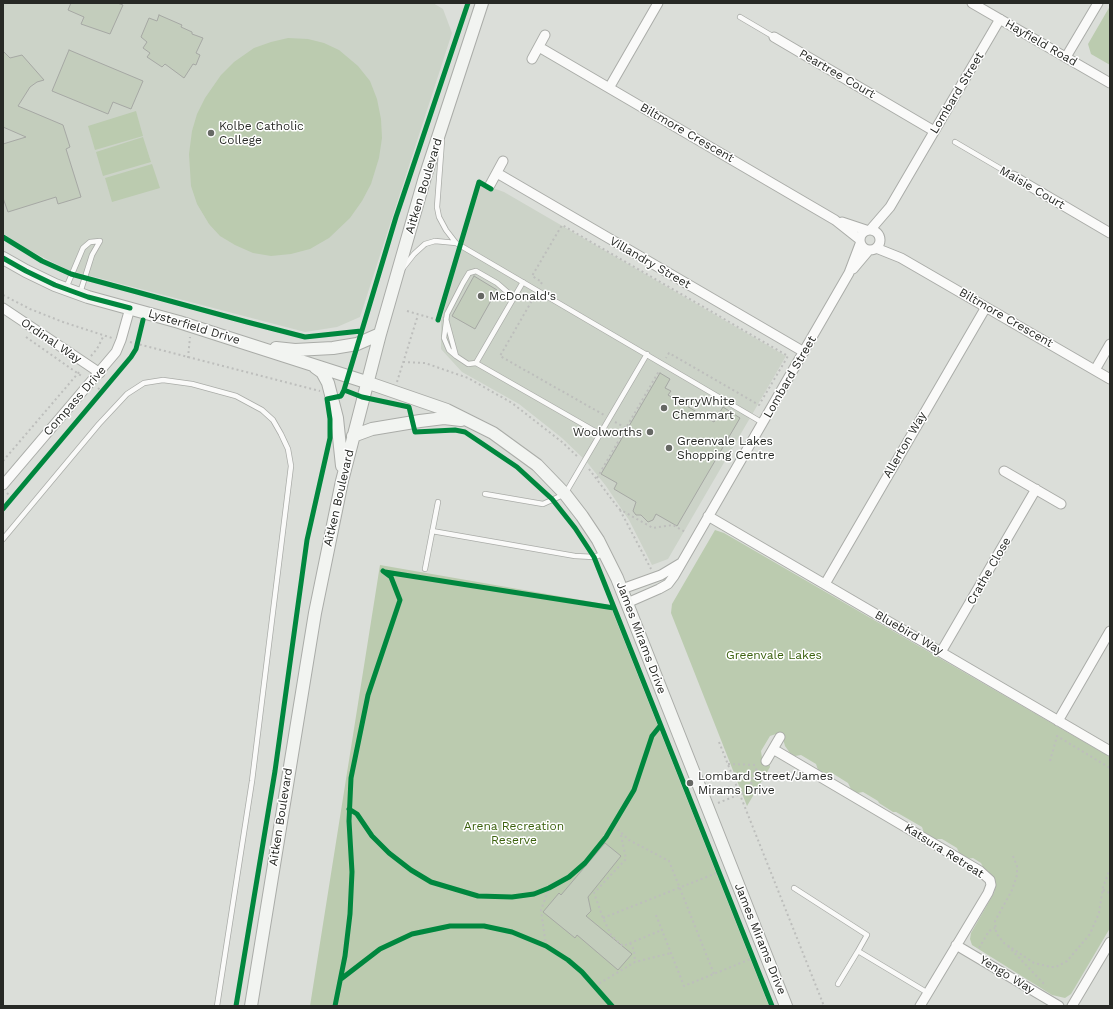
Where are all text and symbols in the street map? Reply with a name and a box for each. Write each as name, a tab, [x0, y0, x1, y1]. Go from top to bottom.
street label: Hayfield Road	[1002, 17, 1080, 69]
street label: Peartree Court	[796, 46, 878, 102]
street label: Lombard Street	[927, 50, 987, 136]
street label: Biltmore Crescent	[637, 100, 737, 166]
place label: Kolbe Catholic College	[219, 119, 304, 147]
marker: Kolbe Catholic College	[206, 128, 216, 138]
street label: Aitken Boulevard	[403, 136, 445, 236]
street label: Maisie Court	[997, 163, 1067, 213]
street label: Villandry Street	[607, 234, 693, 292]
street label: Biltmore Crescent	[956, 285, 1056, 351]
place label: McDonald's	[489, 289, 556, 303]
marker: McDonald's	[476, 291, 486, 301]
street label: Lysterfield Drive	[146, 306, 242, 348]
street label: Ordinal Way	[18, 315, 84, 367]
street label: Lombard Street	[761, 333, 819, 421]
street label: Compass Drive	[41, 363, 109, 439]
place label: TerryWhite Chemmart	[672, 394, 735, 422]
marker: TerryWhite Chemmart	[659, 403, 669, 413]
street label: Allerton Way	[880, 409, 930, 481]
place label: Woolworths	[573, 425, 642, 439]
marker: Woolworths	[645, 427, 655, 437]
place label: Greenvale Lakes Shopping Centre	[677, 434, 775, 462]
marker: Greenvale Lakes Shopping Centre	[664, 443, 674, 453]
street label: Aitken Boulevard	[321, 448, 357, 548]
street label: Crathe Close	[964, 535, 1014, 607]
street label: James Mirams Drive	[613, 580, 669, 696]
street label: Bluebird Way	[872, 608, 946, 658]
park label: Greenvale Lakes	[726, 648, 822, 662]
street label: Aitken Boulevard	[266, 767, 296, 867]
place label: Lombard Street/James Mirams Drive	[698, 769, 833, 797]
marker: Lombard Street/James Mirams Drive	[685, 778, 695, 788]
park label: Arena Recreation Reserve	[464, 819, 564, 847]
street label: Katsura Retreat	[901, 821, 987, 881]
street label: James Mirams Drive	[731, 881, 789, 997]
street label: Yengo Way	[977, 953, 1037, 997]

